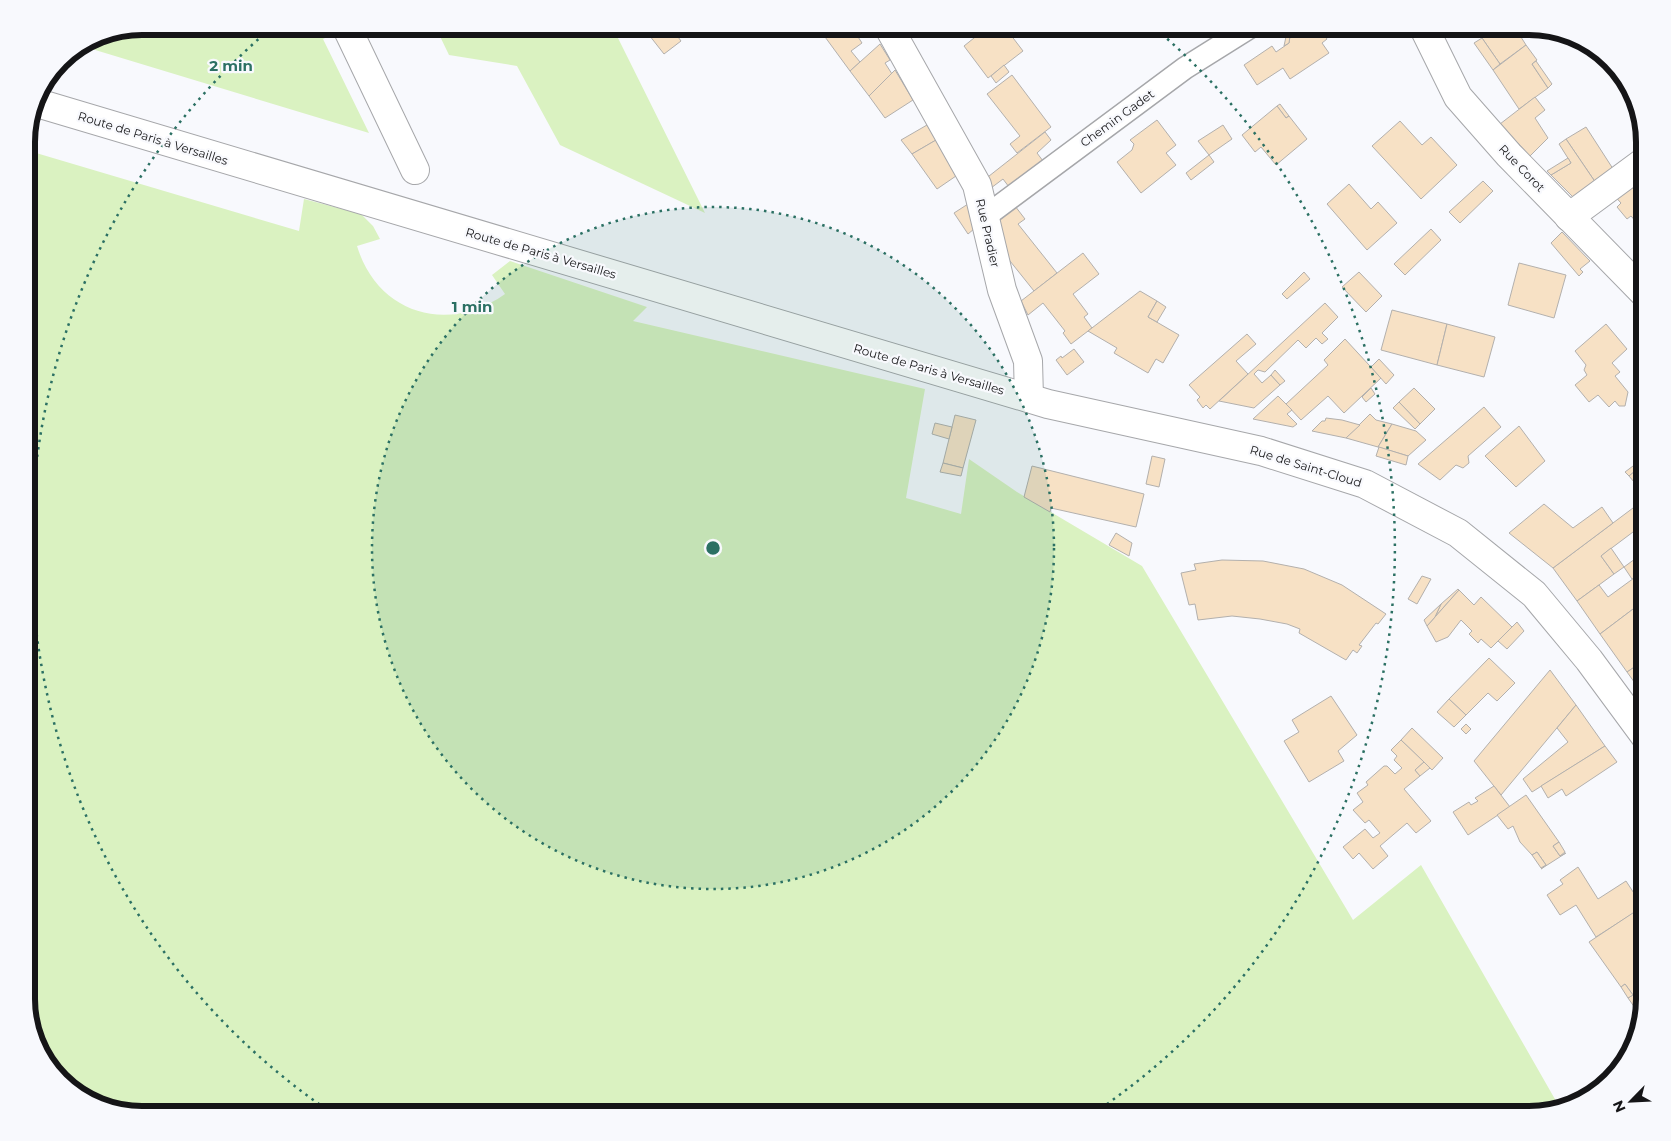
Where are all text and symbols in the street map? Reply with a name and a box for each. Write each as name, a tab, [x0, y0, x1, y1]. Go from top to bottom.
text: 2 min	[209, 56, 253, 75]
street label: Chemin Gadet	[1077, 86, 1157, 150]
street label: Route de Paris à Versailles	[76, 108, 230, 168]
street label: Rue Corot	[1496, 141, 1548, 195]
street label: Rue Pradier	[973, 197, 1003, 269]
street label: Route de Paris à Versailles	[464, 224, 618, 282]
text: 1 min	[452, 297, 492, 316]
street label: Route de Paris à Versailles	[852, 340, 1006, 398]
street label: Rue de Saint-Cloud	[1248, 442, 1364, 490]
centre of rings	[704, 539, 722, 557]
north arrow	[1606, 1076, 1656, 1126]
text: N	[1609, 1097, 1630, 1115]

